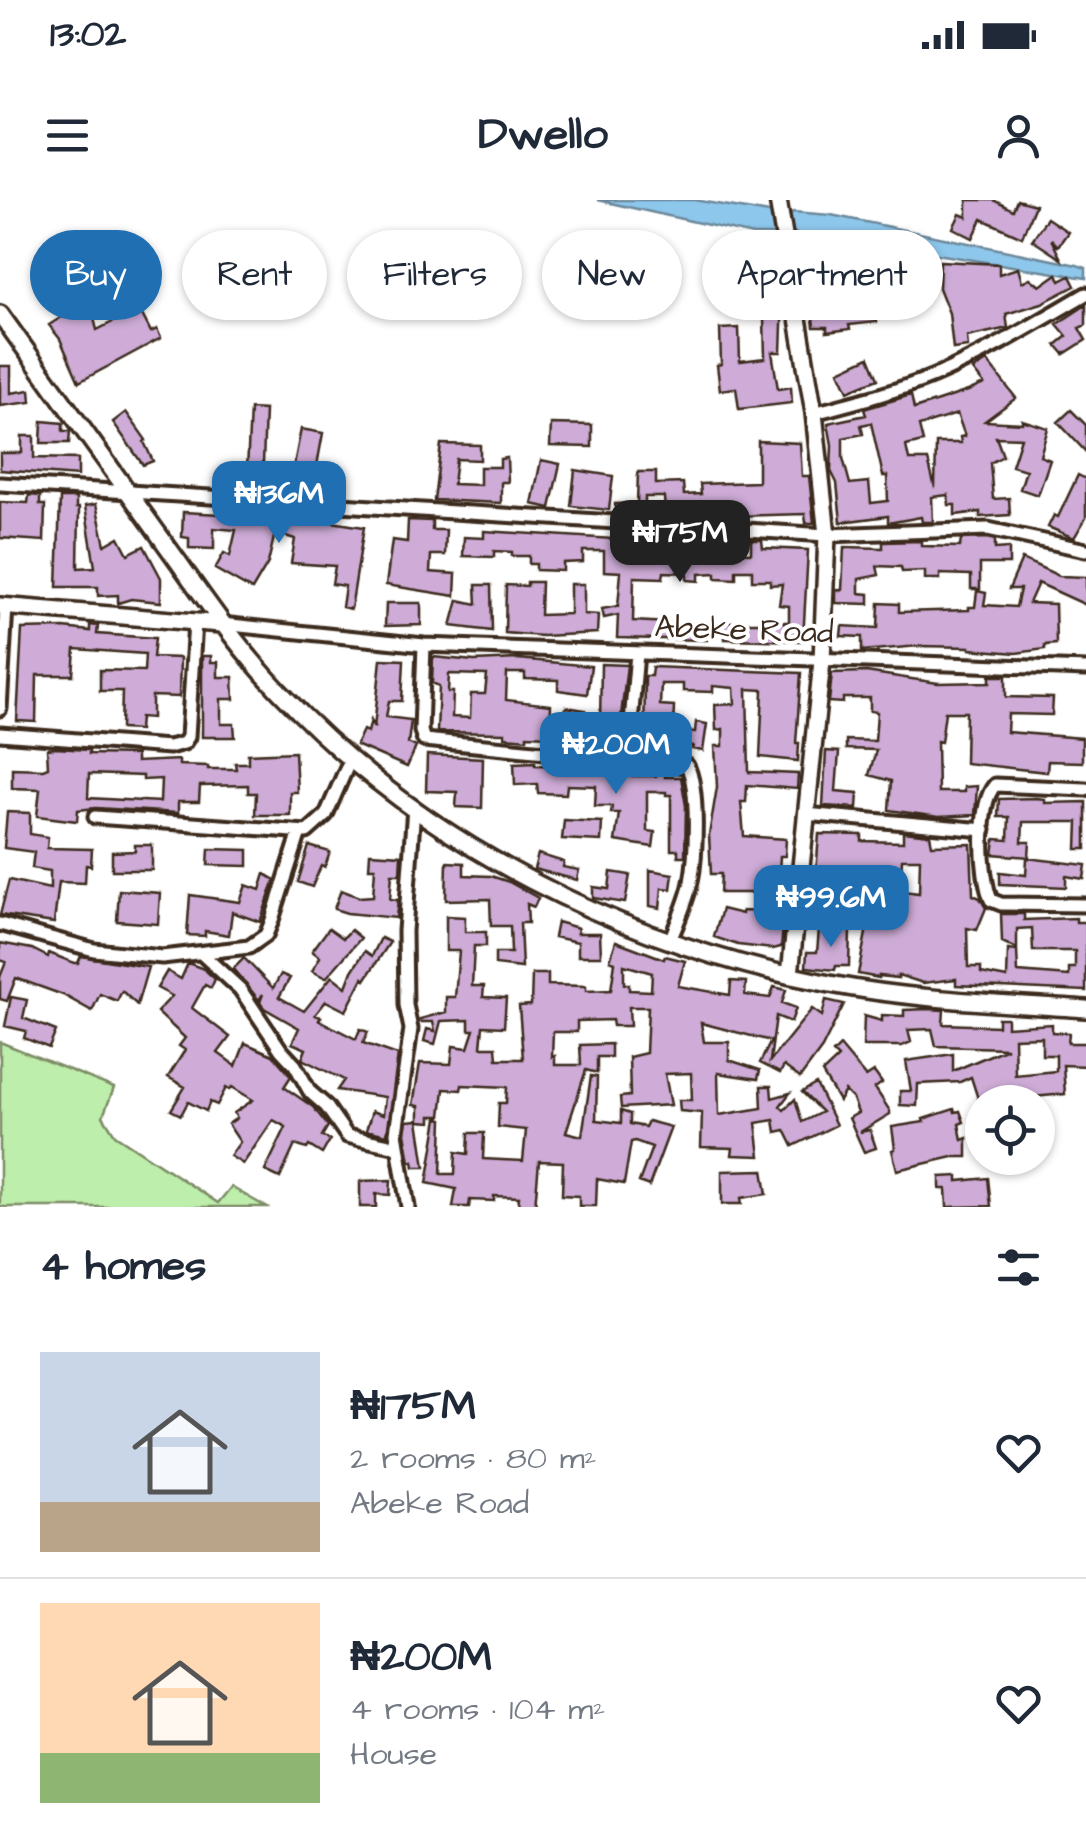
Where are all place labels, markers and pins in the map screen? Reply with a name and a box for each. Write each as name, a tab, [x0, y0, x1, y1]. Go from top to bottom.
pin: ₦136M	[209, 461, 349, 546]
pin: ₦175M	[610, 500, 750, 585]
pin: ₦200M	[546, 712, 686, 797]
pin: ₦99.6M	[750, 865, 912, 950]

